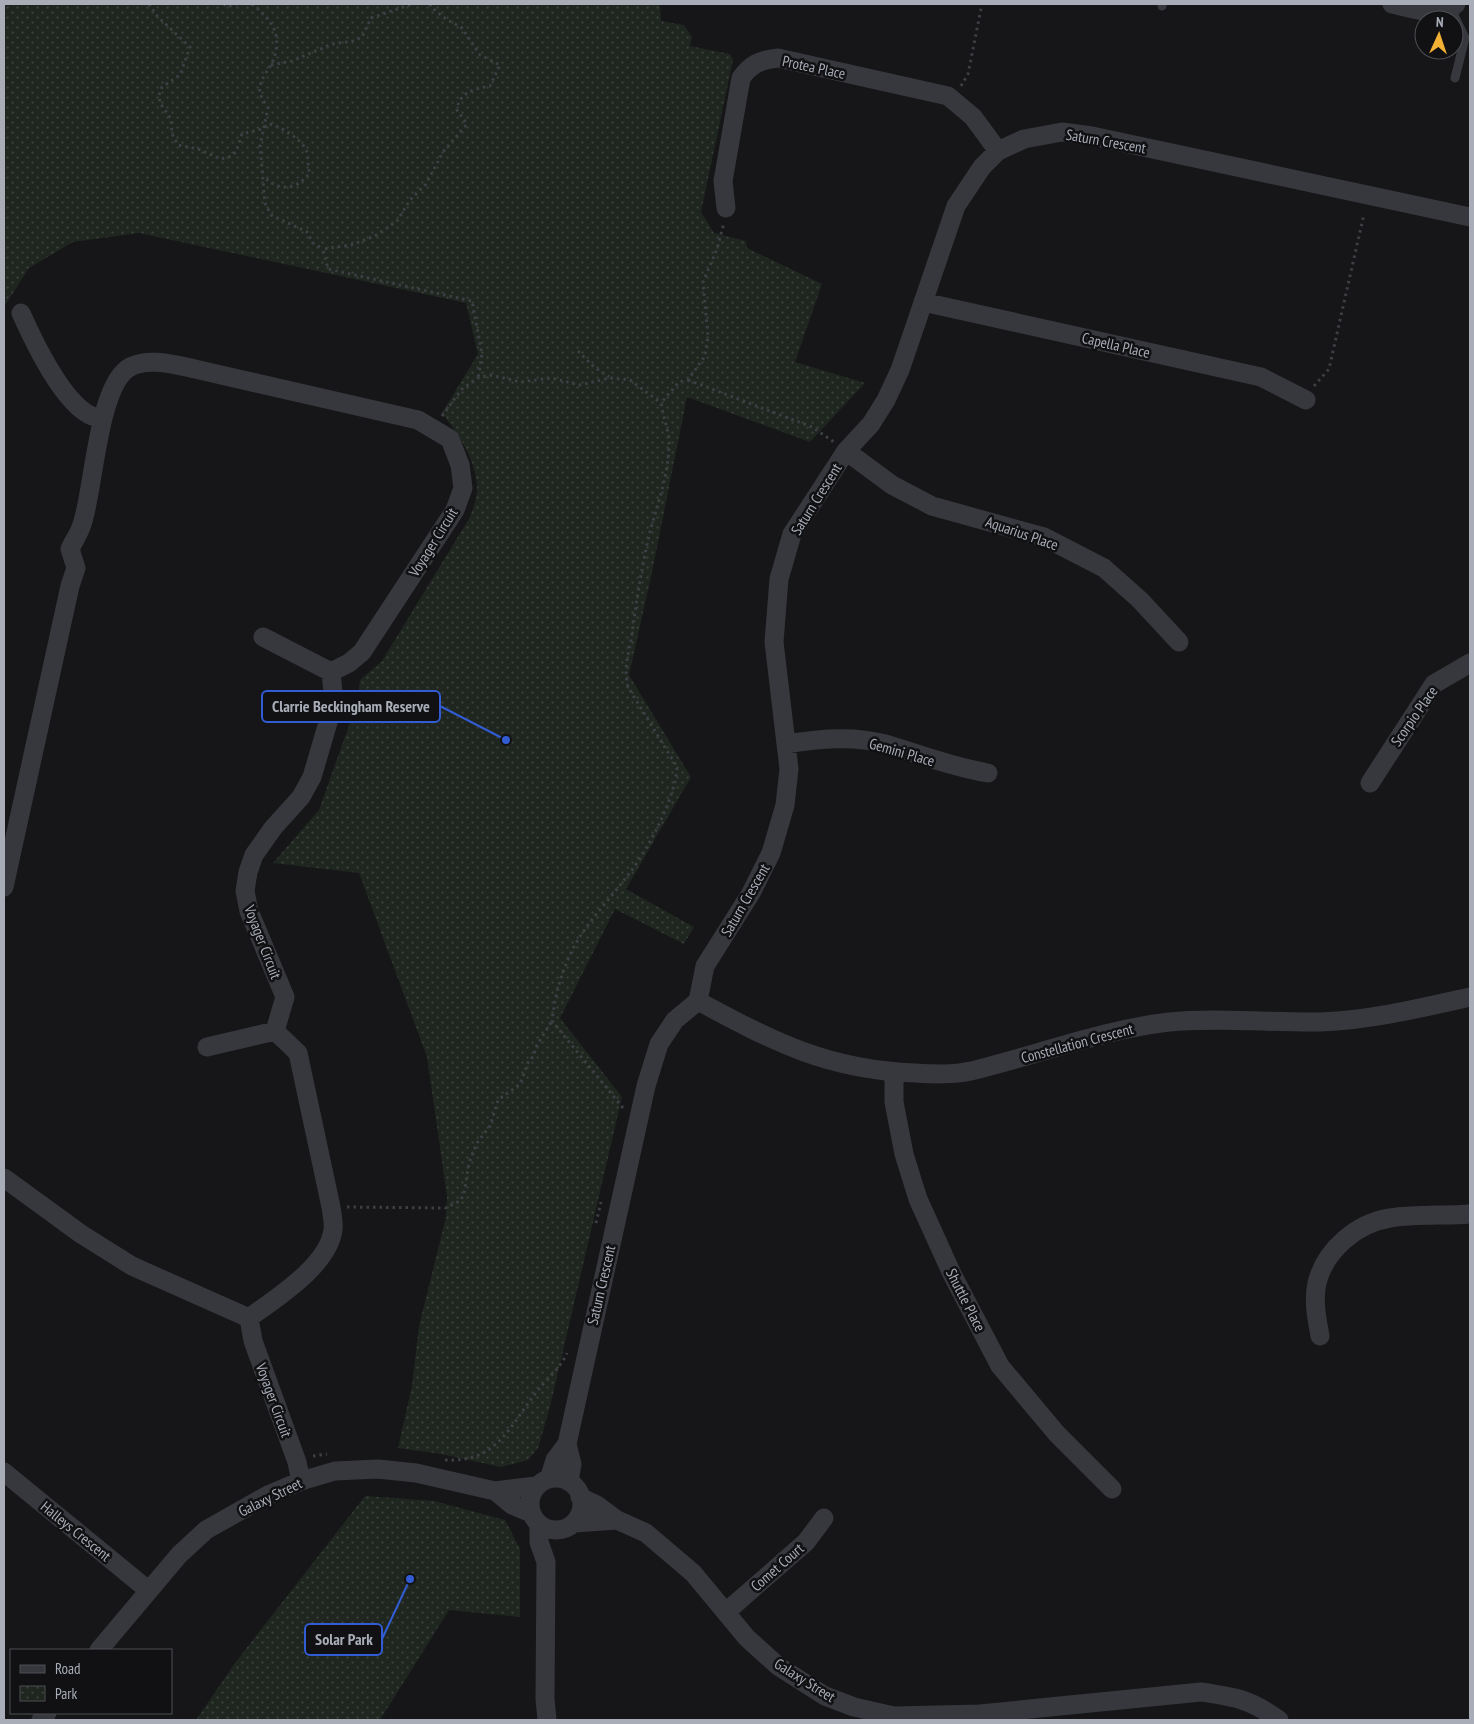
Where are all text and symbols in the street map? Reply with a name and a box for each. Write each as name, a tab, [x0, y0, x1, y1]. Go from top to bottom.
north arrow	[1414, 10, 1464, 60]
text: N	[1435, 13, 1444, 31]
street label: Protea Place	[781, 51, 847, 83]
street label: Saturn Crescent	[1064, 125, 1148, 157]
street label: Capella Place	[1080, 328, 1152, 362]
street label: Saturn Crescent	[786, 460, 846, 538]
street label: Voyager Circuit	[404, 504, 462, 581]
street label: Aquarius Place	[983, 512, 1061, 554]
street label: Scorpio Place	[1386, 682, 1442, 750]
callout: Clarrie Beckingham Reserve	[262, 691, 440, 722]
text: Clarrie Beckingham Reserve	[272, 696, 430, 716]
street label: Gemini Place	[867, 734, 937, 770]
street label: Saturn Crescent	[717, 860, 773, 940]
street label: Voyager Circuit	[240, 901, 286, 982]
street label: Constellation Crescent	[1019, 1019, 1135, 1067]
street label: Saturn Crescent	[583, 1243, 619, 1327]
street label: Shuttle Place	[942, 1265, 990, 1335]
street label: Voyager Circuit	[251, 1359, 296, 1440]
street label: Galaxy Street	[235, 1473, 305, 1521]
street label: Halleys Crescent	[37, 1497, 115, 1565]
street label: Comet Court	[747, 1539, 807, 1595]
callout: Solar Park	[305, 1624, 382, 1655]
text: Solar Park	[315, 1629, 373, 1649]
legend	[10, 1649, 172, 1714]
street label: Galaxy Street	[771, 1654, 839, 1706]
text: Road	[55, 1659, 81, 1678]
text: Park	[55, 1684, 77, 1703]

